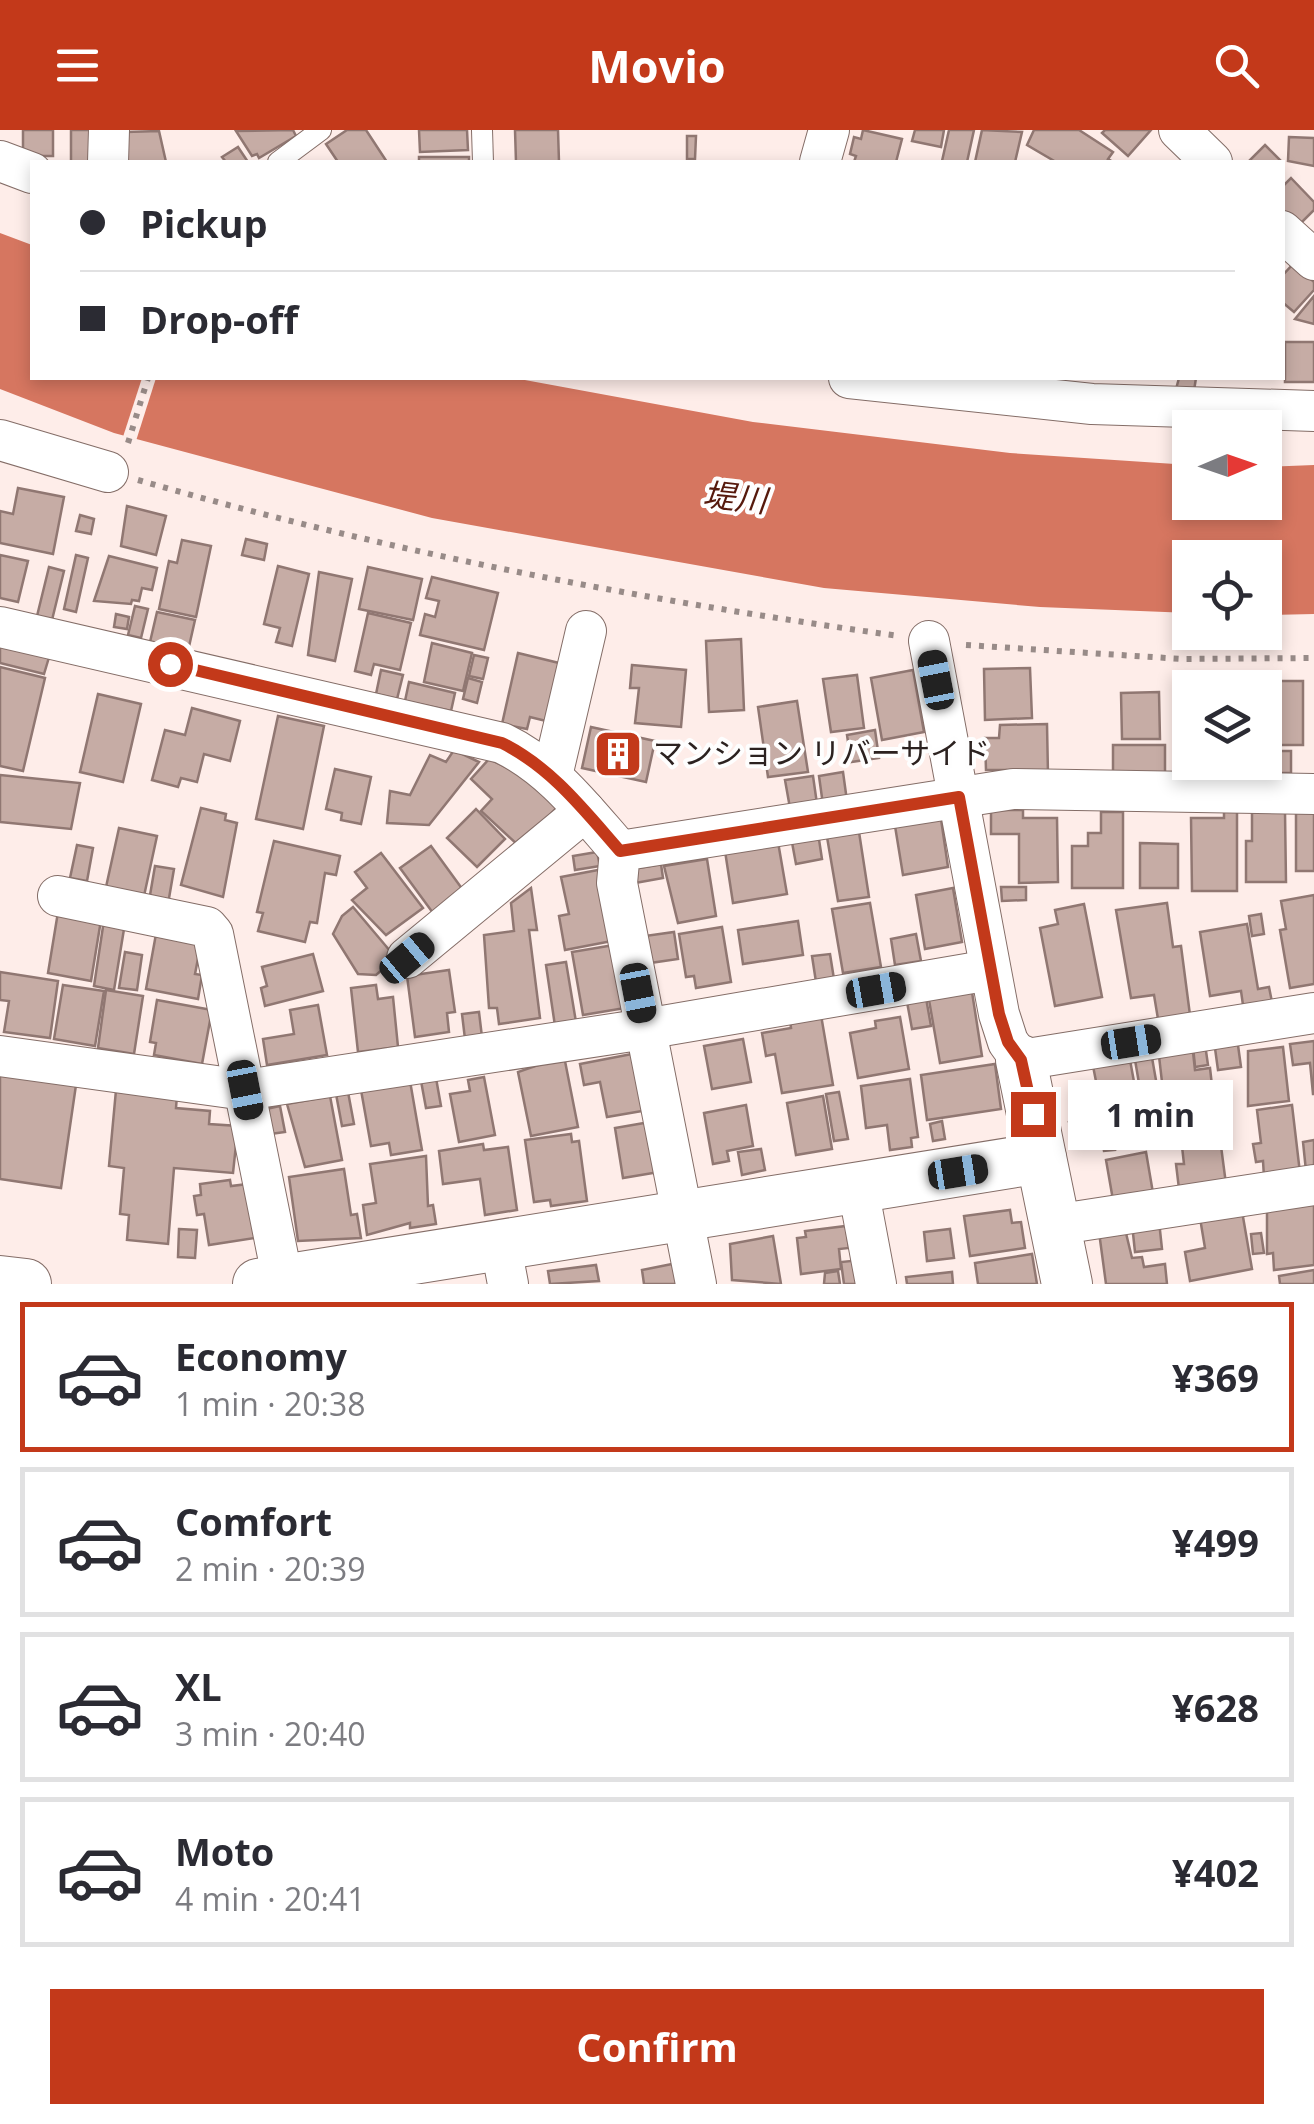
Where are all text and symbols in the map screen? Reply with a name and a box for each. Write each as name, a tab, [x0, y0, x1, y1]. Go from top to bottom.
text: Movio	[588, 35, 726, 96]
icon: menu	[50, 38, 105, 93]
icon: search	[1209, 38, 1264, 93]
text: Pickup	[140, 197, 268, 249]
text: Drop-off	[140, 293, 298, 345]
north arrow	[1172, 410, 1282, 520]
map controls	[1172, 410, 1282, 780]
water label: 堤川	[701, 472, 772, 522]
button: locate	[1172, 540, 1282, 650]
route start	[148, 642, 193, 687]
car	[916, 648, 956, 712]
button: layers	[1172, 670, 1282, 780]
building icon: マンション リバーサイド	[592, 728, 644, 780]
place label: マンション リバーサイド	[653, 732, 990, 773]
car	[374, 927, 440, 989]
car	[618, 961, 658, 1025]
car	[844, 970, 908, 1010]
car	[1099, 1022, 1163, 1062]
car	[225, 1058, 265, 1122]
callout: 1 min	[1068, 1079, 1233, 1149]
route end	[1011, 1092, 1056, 1137]
text: 1 min	[1106, 1093, 1195, 1136]
car	[926, 1152, 990, 1192]
text: Economy	[175, 1330, 347, 1382]
icon: car	[55, 1332, 145, 1422]
text: ¥369	[1172, 1351, 1259, 1403]
text: 1 min · 20:38	[175, 1382, 366, 1425]
text: Comfort	[175, 1495, 332, 1547]
icon: car	[55, 1497, 145, 1587]
text: ¥499	[1172, 1516, 1259, 1568]
text: 2 min · 20:39	[175, 1547, 366, 1590]
text: XL	[175, 1660, 222, 1712]
icon: car	[55, 1662, 145, 1752]
text: ¥628	[1172, 1681, 1259, 1733]
text: 3 min · 20:40	[175, 1712, 366, 1755]
text: Moto	[175, 1825, 274, 1877]
icon: car	[55, 1827, 145, 1917]
text: ¥402	[1172, 1846, 1259, 1898]
text: 4 min · 20:41	[175, 1877, 366, 1920]
button: Confirm	[50, 1989, 1264, 2104]

